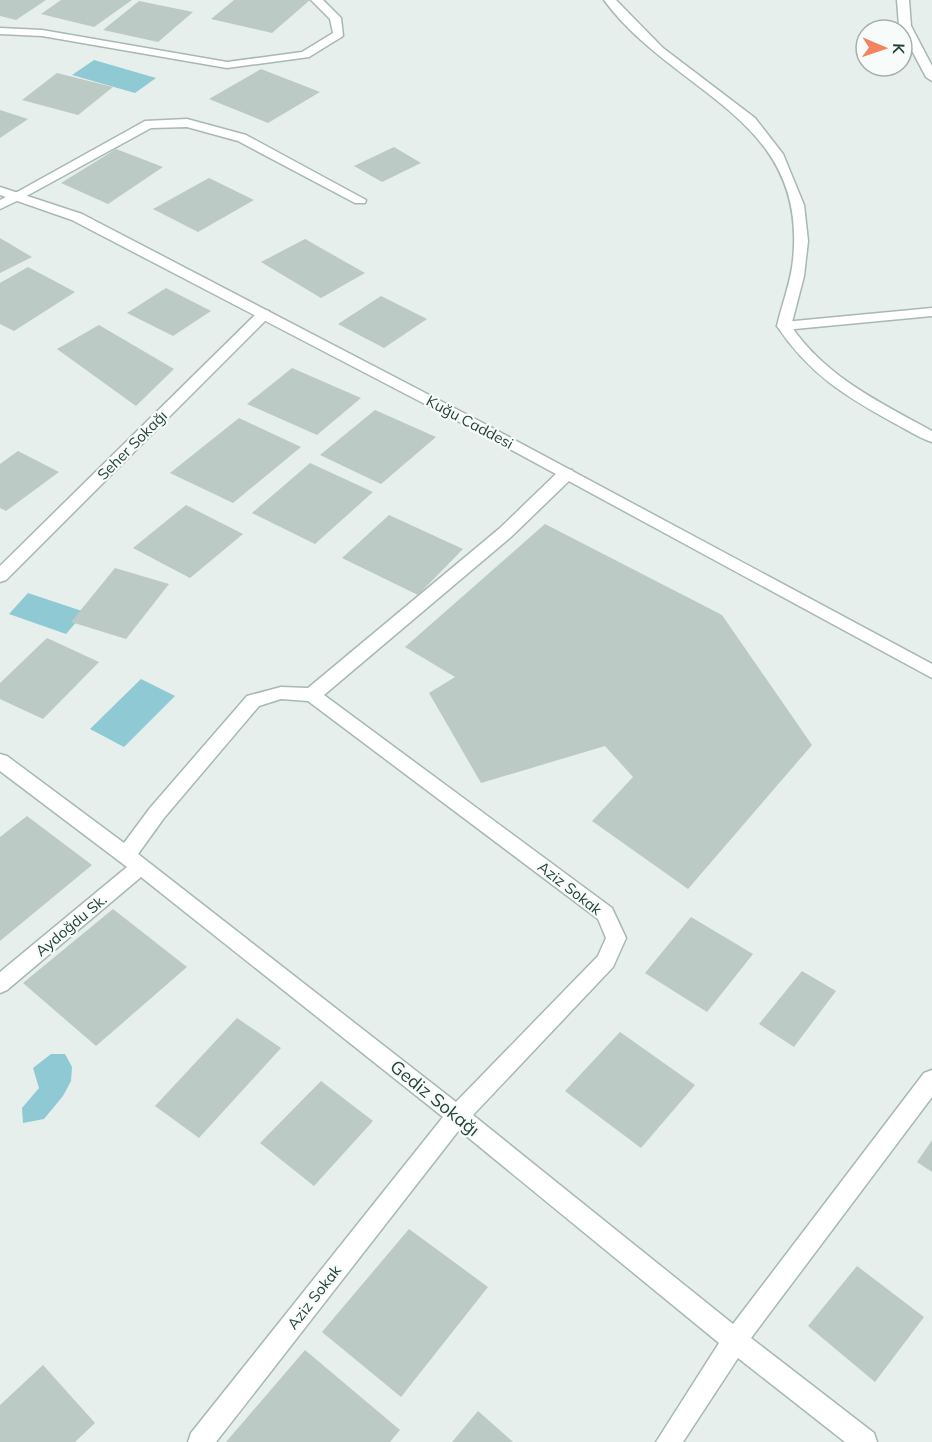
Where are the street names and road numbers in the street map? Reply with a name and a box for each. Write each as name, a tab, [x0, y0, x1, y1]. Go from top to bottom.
street label: Kuğu Caddesi	[423, 391, 517, 453]
street label: Seher Sokağı	[93, 406, 171, 484]
street label: Aziz Sokak	[534, 857, 606, 919]
street label: Aydoğdu Sk.	[31, 890, 111, 960]
street label: Gediz Sokağı	[386, 1055, 484, 1141]
street label: Aziz Sokak	[283, 1261, 345, 1333]

